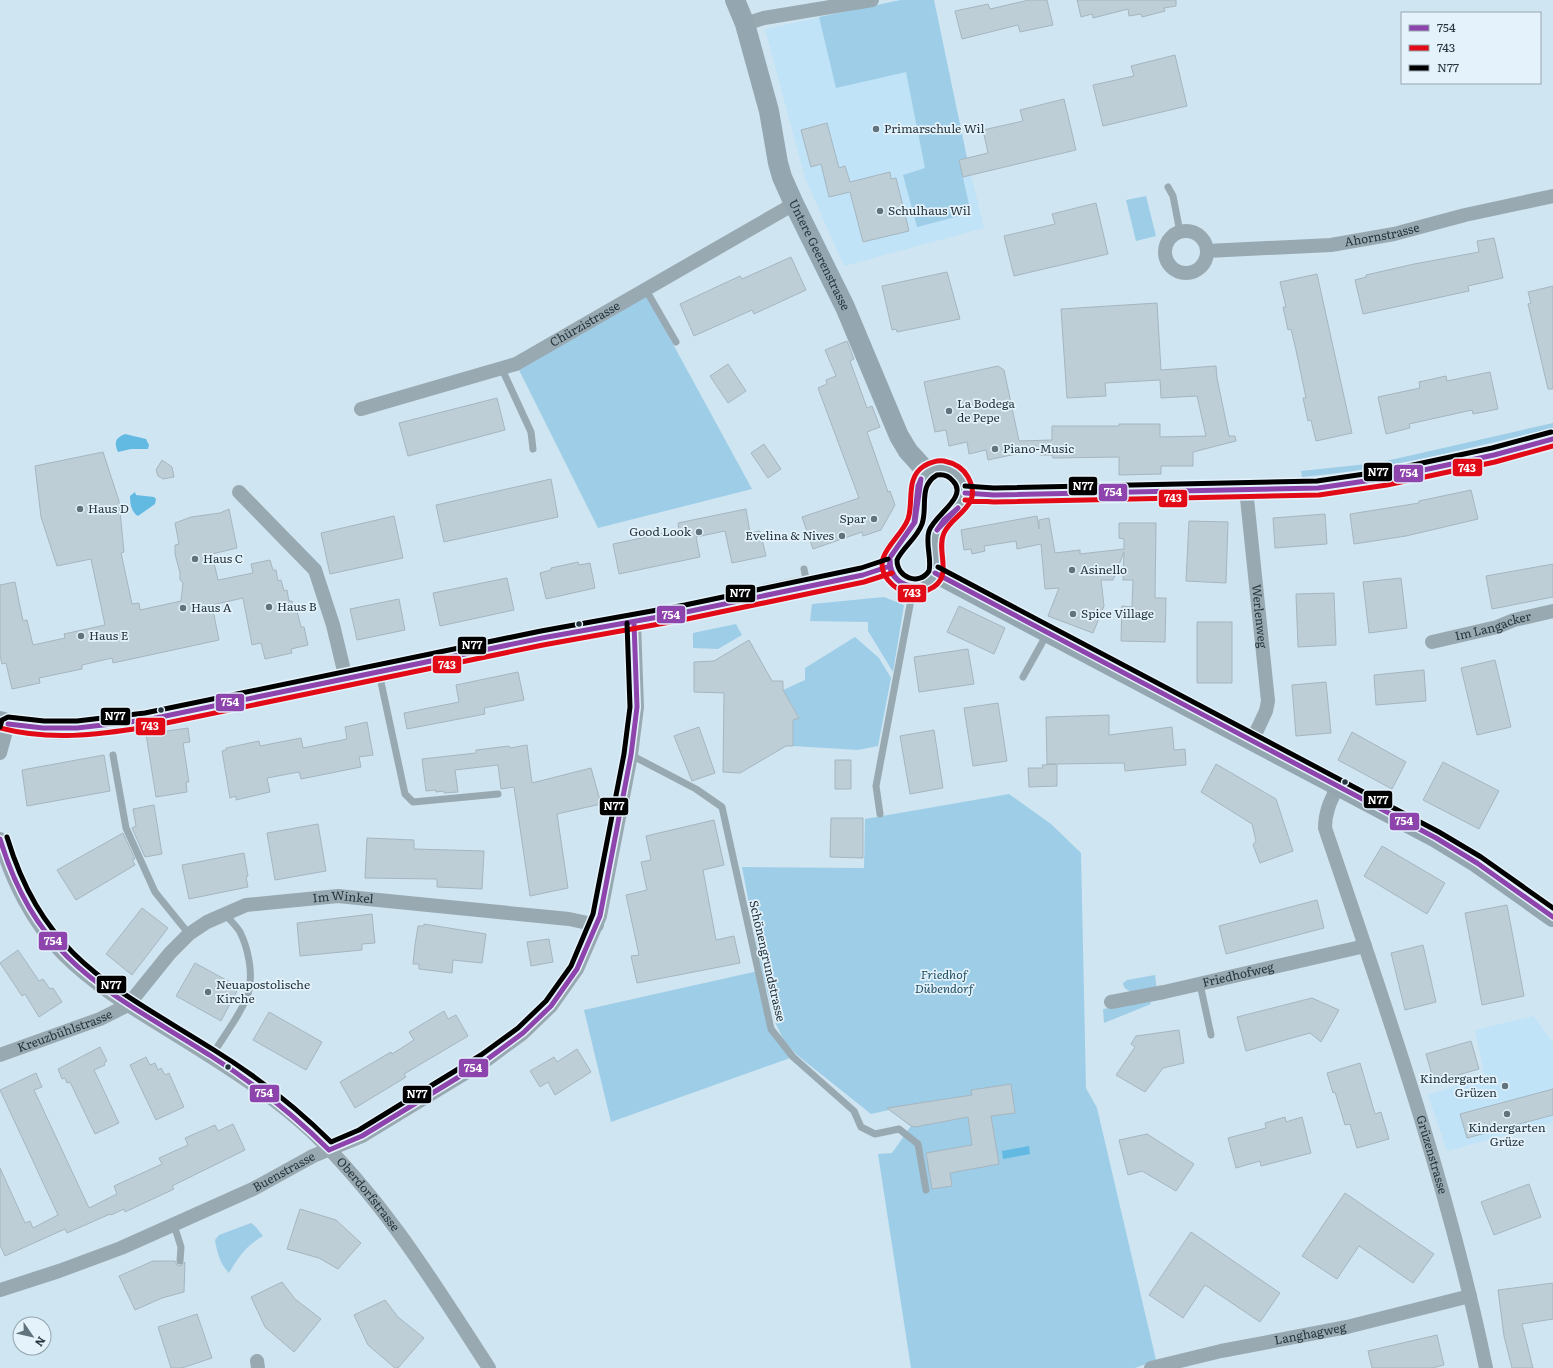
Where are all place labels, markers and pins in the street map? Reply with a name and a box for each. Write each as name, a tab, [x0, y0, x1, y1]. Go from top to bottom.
place label: Primarschule Wil	[884, 119, 985, 137]
marker: Primarschule Wil	[871, 124, 881, 134]
place label: Schulhaus Wil	[888, 201, 971, 219]
marker: Schulhaus Wil	[875, 206, 885, 216]
place label: La Bodega de Pepe	[957, 394, 1015, 426]
marker: La Bodega de Pepe	[944, 406, 954, 416]
place label: Piano-Music	[1003, 439, 1074, 457]
marker: Piano-Music	[990, 444, 1000, 454]
place label: Haus D	[88, 499, 129, 517]
marker: Haus D	[75, 504, 85, 514]
place label: Spar	[839, 509, 866, 527]
marker: Spar	[869, 514, 879, 524]
place label: Good Look	[629, 522, 692, 540]
place label: Evelina & Nives	[745, 526, 835, 544]
marker: Good Look	[694, 527, 704, 537]
marker: Evelina & Nives	[837, 531, 847, 541]
place label: Haus C	[203, 549, 243, 567]
marker: Haus C	[190, 554, 200, 564]
place label: Asinello	[1080, 560, 1127, 578]
marker: Asinello	[1067, 565, 1077, 575]
place label: Haus B	[277, 597, 317, 615]
place label: Haus A	[191, 598, 232, 616]
marker: Haus B	[264, 602, 274, 612]
marker: Haus A	[178, 603, 188, 613]
place label: Spice Village	[1081, 604, 1154, 622]
marker: Spice Village	[1068, 609, 1078, 619]
unlabelled marker	[574, 619, 584, 629]
place label: Haus E	[89, 626, 129, 644]
marker: Haus E	[76, 631, 86, 641]
unlabelled marker	[156, 705, 166, 715]
unlabelled marker	[1340, 777, 1350, 787]
place label: Neuapostolische Kirche	[216, 975, 310, 1007]
marker: Neuapostolische Kirche	[203, 987, 213, 997]
unlabelled marker	[223, 1062, 233, 1072]
place label: Kindergarten Grüzen	[1420, 1069, 1497, 1101]
marker: Kindergarten Grüzen	[1500, 1081, 1510, 1091]
marker: Kindergarten Grüze	[1502, 1109, 1512, 1119]
place label: Kindergarten Grüze	[1468, 1118, 1546, 1150]

